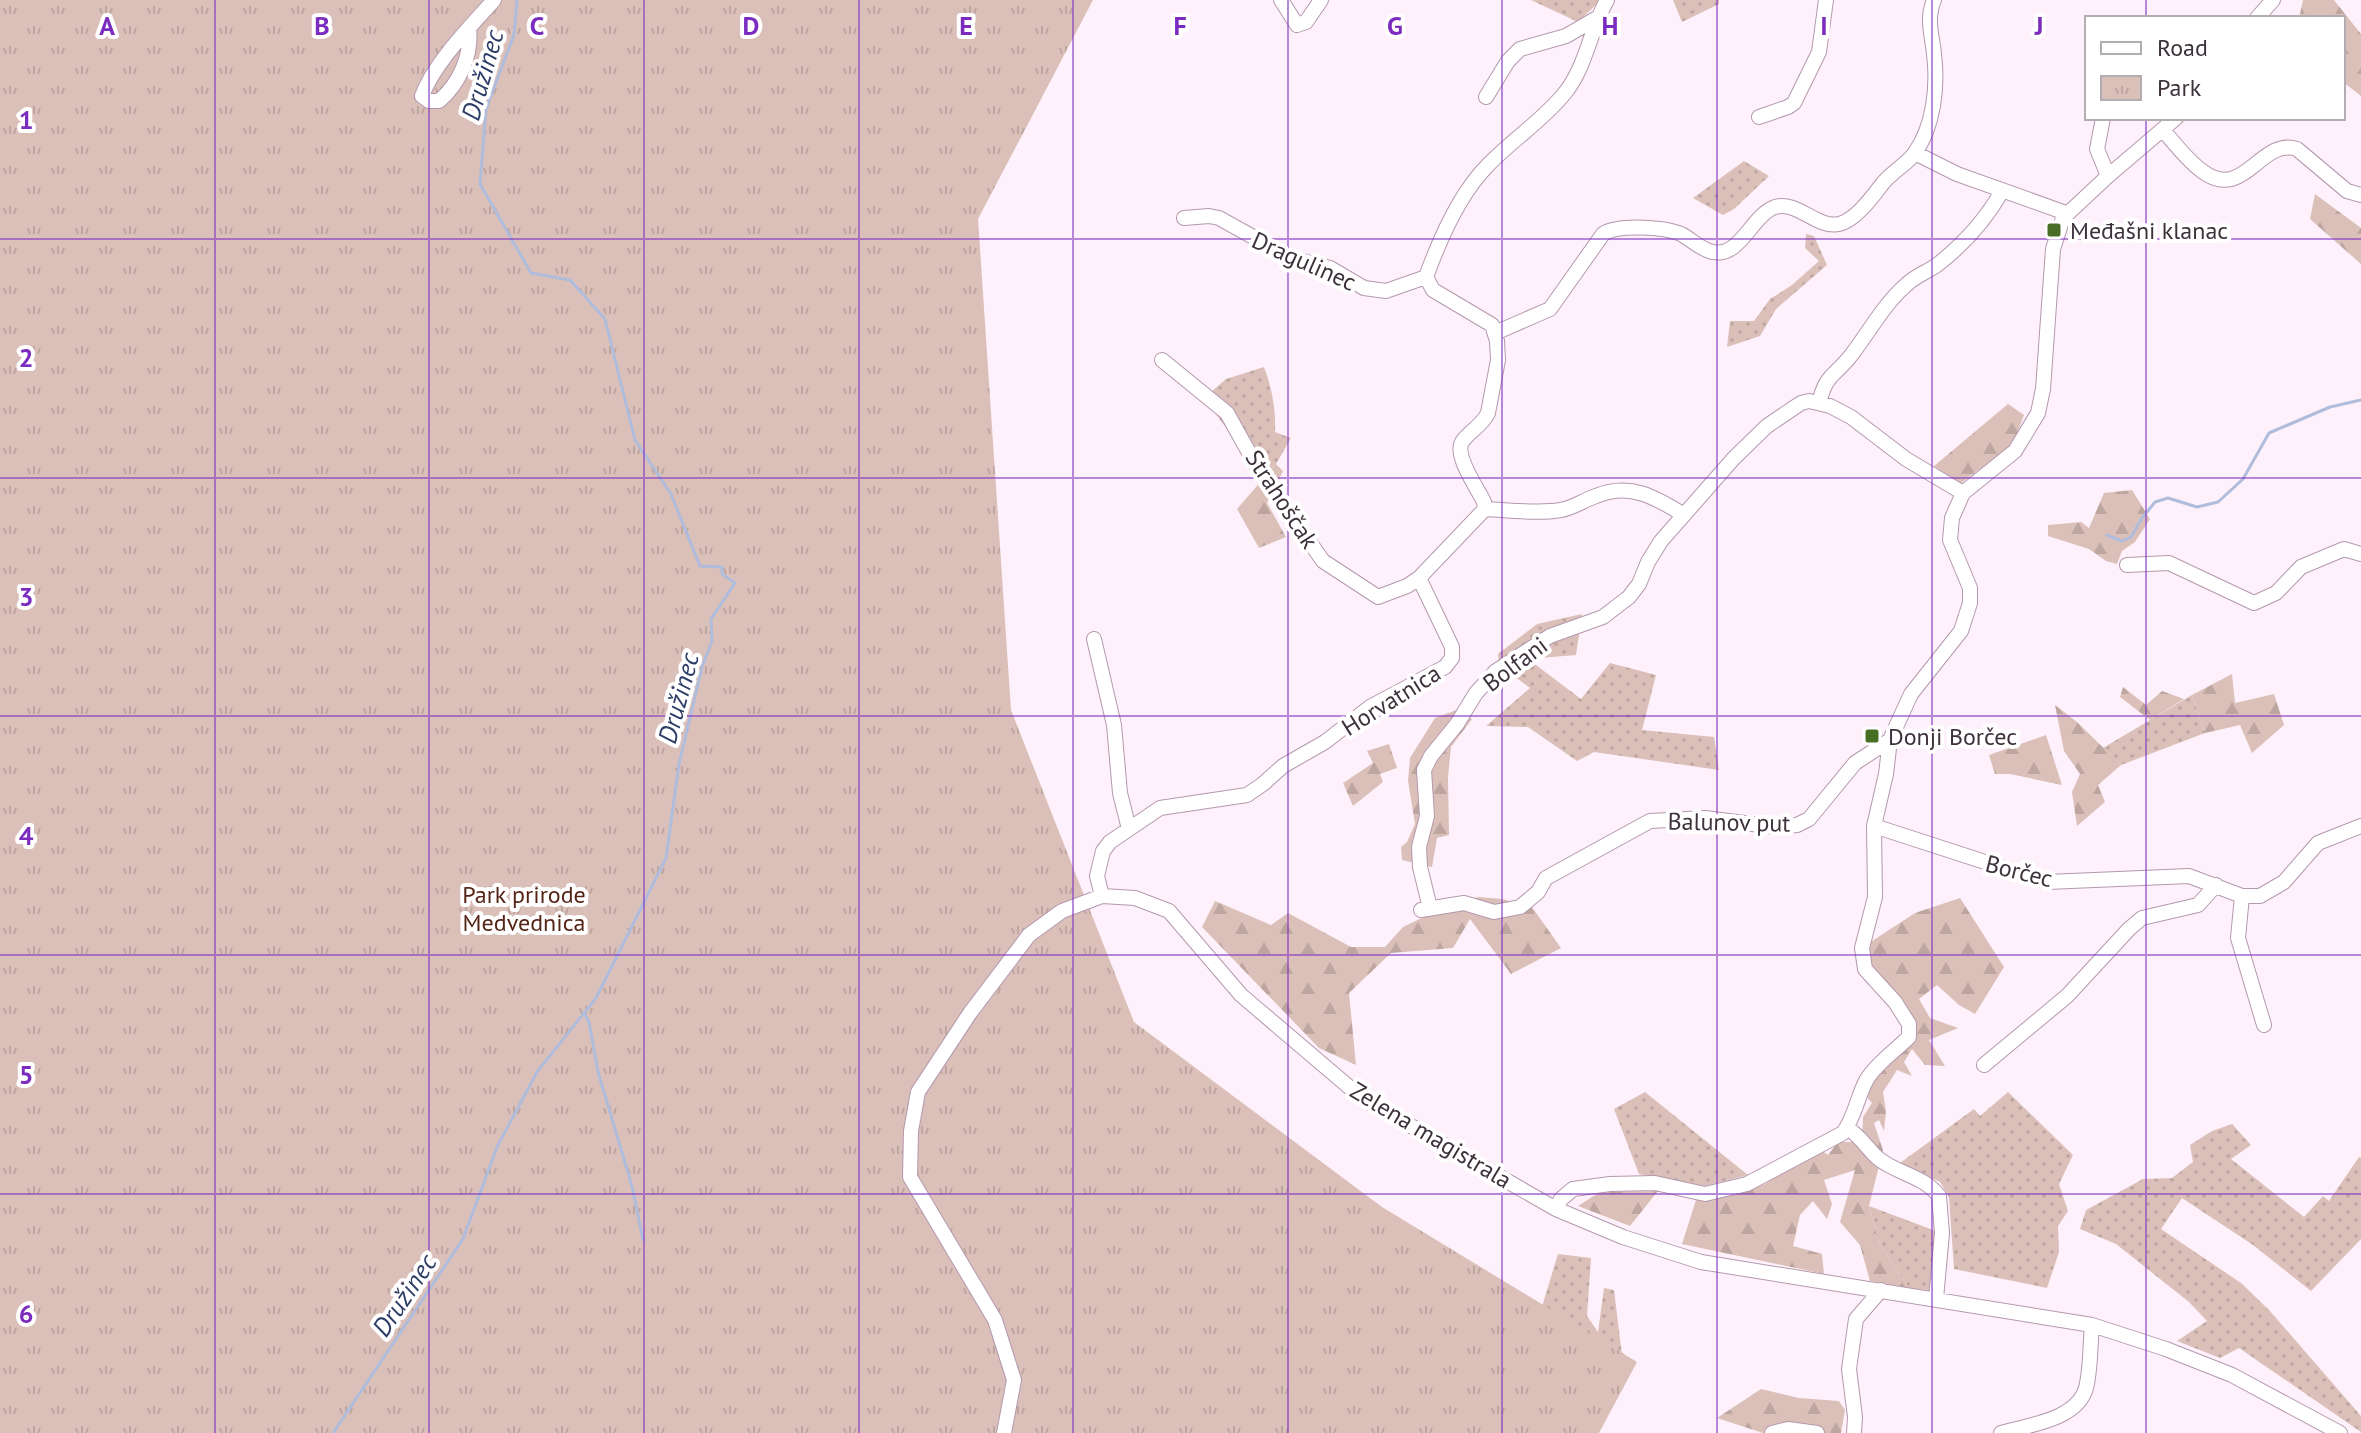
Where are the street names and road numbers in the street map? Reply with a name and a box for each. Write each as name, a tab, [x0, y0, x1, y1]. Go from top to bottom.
street label: Dragulinec	[1247, 224, 1361, 298]
street label: Strahoščak	[1239, 444, 1326, 555]
street label: Bolfani	[1477, 630, 1553, 698]
street label: Horvatnica	[1336, 657, 1446, 743]
street label: Balunov put	[1667, 805, 1791, 839]
street label: Borčec	[1982, 848, 2056, 894]
street label: Zelena magistrala	[1345, 1075, 1517, 1195]

